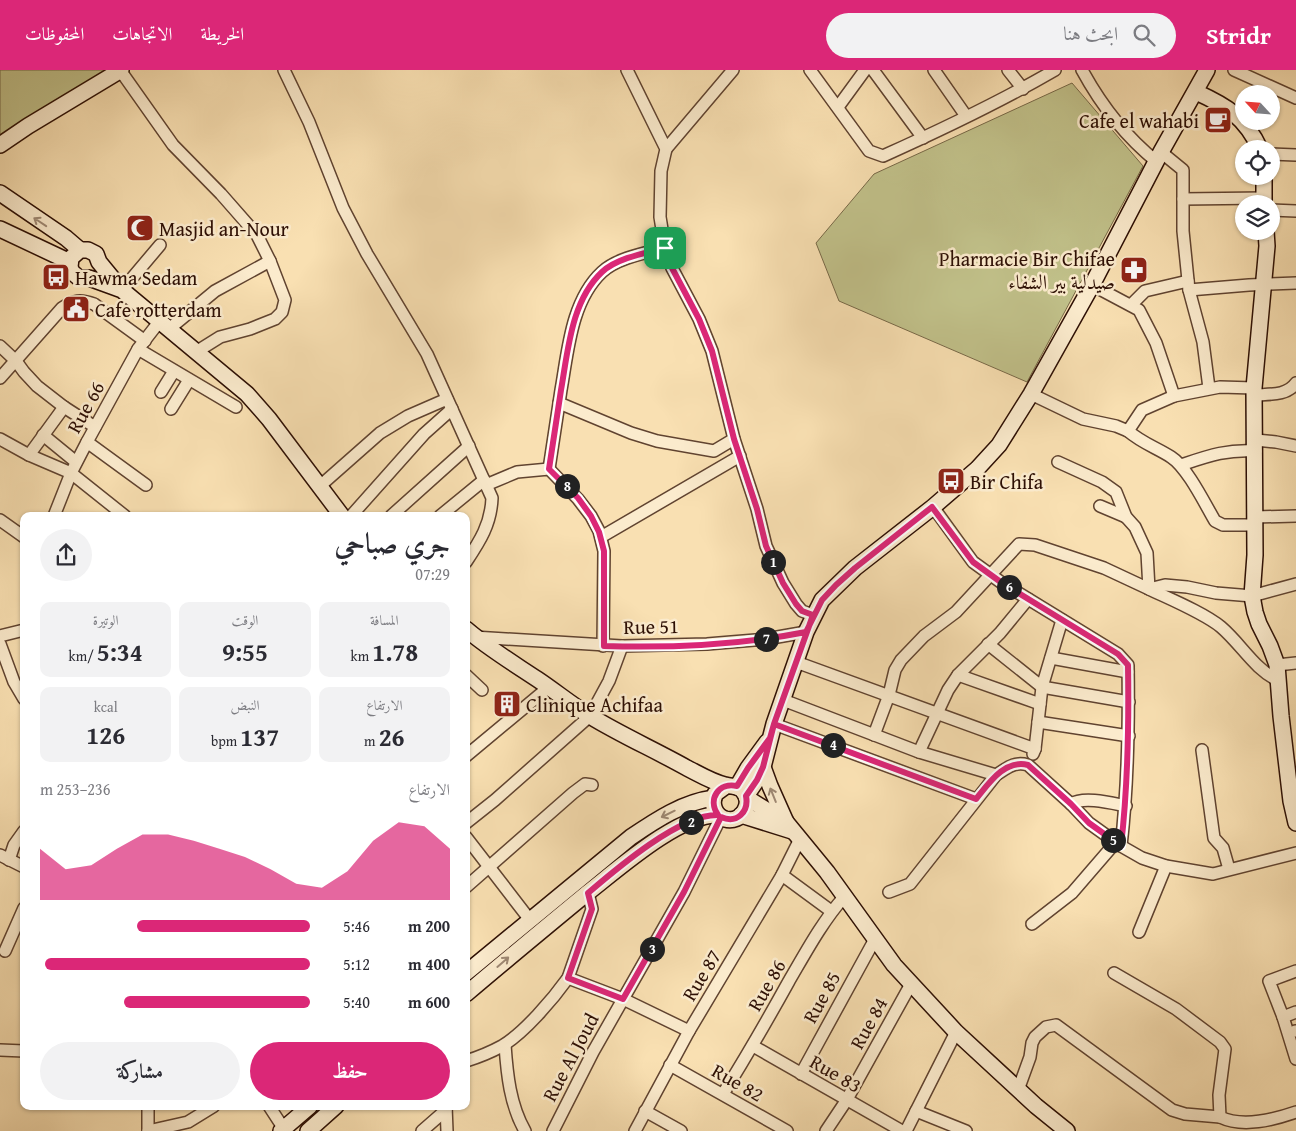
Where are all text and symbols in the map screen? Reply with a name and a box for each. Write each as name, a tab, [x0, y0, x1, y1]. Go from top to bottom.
search box	[826, 13, 1176, 58]
text: Stridr	[1206, 18, 1271, 53]
text: ابحث هنا	[1063, 19, 1118, 47]
text: المحفوظات	[25, 20, 84, 47]
text: الاتجاهات	[112, 20, 172, 47]
text: الخريطة	[200, 20, 244, 47]
icon: search	[1130, 21, 1158, 49]
north arrow	[1235, 85, 1280, 130]
map controls	[1235, 85, 1280, 240]
cafe icon: Cafe el wahabi	[1203, 105, 1233, 135]
place label: Cafe el wahabi	[1079, 106, 1199, 135]
button: locate	[1235, 140, 1280, 185]
button: layers	[1235, 195, 1280, 240]
mosque icon: Masjid an-Nour	[125, 213, 155, 243]
place label: Masjid an-Nour	[159, 214, 289, 243]
one-way arrow	[33, 217, 47, 227]
pin	[644, 227, 686, 269]
icon: arrive	[651, 234, 679, 262]
place label: Pharmacie Bir Chifae صيدلية بير الشفاء	[939, 244, 1115, 296]
pharmacy icon: Pharmacie Bir Chifae صيدلية بير الشفاء	[1119, 255, 1149, 285]
bus stop icon: Hawma Sedam	[41, 262, 71, 292]
place label: Hawma Sedam	[75, 263, 198, 292]
public building icon: Cafe rotterdam	[61, 294, 91, 324]
place label: Cafe rotterdam	[95, 295, 222, 324]
street label: Rue 66	[59, 376, 111, 438]
bus stop icon: Bir Chifa	[936, 466, 966, 496]
place label: Bir Chifa	[970, 467, 1044, 496]
pin: 8	[554, 474, 580, 498]
text: 8	[564, 476, 571, 496]
text: جري صباحي	[334, 522, 450, 563]
button: share	[40, 529, 92, 581]
pin: 1	[760, 550, 786, 574]
text: 1	[770, 552, 777, 572]
text: 07:29	[415, 562, 450, 586]
pin: 6	[996, 574, 1022, 600]
text: 6	[1006, 577, 1013, 597]
text: الوتيرة	[93, 610, 119, 630]
text: الوقت	[232, 610, 258, 630]
text: المسافة	[370, 610, 399, 630]
street label: Rue 51	[623, 611, 679, 641]
pin: 7	[754, 626, 778, 652]
text: 7	[763, 629, 770, 649]
text: 5:34	[97, 634, 143, 670]
text: 9:55	[222, 634, 268, 670]
text: 1.78	[372, 634, 418, 670]
text: /km	[69, 646, 97, 666]
text: km	[351, 646, 372, 666]
building icon: Clinique Achifaa	[492, 689, 522, 719]
place label: Clinique Achifaa	[526, 690, 663, 719]
text: النبض	[231, 695, 259, 715]
text: الارتفاع	[366, 695, 403, 715]
text: kcal	[94, 697, 118, 717]
text: 126	[86, 717, 125, 753]
text: 137	[240, 719, 279, 755]
text: 26	[379, 719, 405, 755]
text: bpm	[211, 731, 240, 751]
text: m	[364, 731, 379, 751]
pin: 4	[820, 732, 846, 758]
text: 4	[830, 735, 837, 755]
text: 236–253 m	[40, 777, 110, 801]
text: الارتفاع	[408, 777, 450, 801]
one-way arrow	[768, 788, 778, 803]
one-way arrow	[661, 810, 676, 819]
pin: 2	[678, 810, 704, 834]
text: 2	[688, 812, 695, 832]
pin: 5	[1100, 828, 1126, 852]
text: 5	[1110, 830, 1117, 850]
text: 5:46	[343, 914, 370, 938]
text: 200 m	[408, 914, 450, 938]
pin: 3	[640, 936, 664, 962]
text: 3	[649, 939, 656, 959]
street label: Rue 87	[674, 944, 728, 1006]
text: 5:12	[343, 952, 370, 976]
text: 400 m	[408, 952, 450, 976]
street label: Rue 86	[740, 954, 792, 1016]
one-way arrow	[496, 957, 509, 968]
street label: Rue 85	[795, 966, 847, 1028]
text: 5:40	[343, 990, 370, 1014]
text: 600 m	[408, 990, 450, 1014]
street label: Rue 84	[842, 992, 894, 1054]
street label: Rue Al Joud	[535, 1007, 606, 1106]
button: مشاركة	[40, 1042, 240, 1100]
button: حفظ	[250, 1042, 450, 1100]
street label: Rue 83	[805, 1047, 867, 1099]
street label: Rue 82	[707, 1056, 769, 1108]

